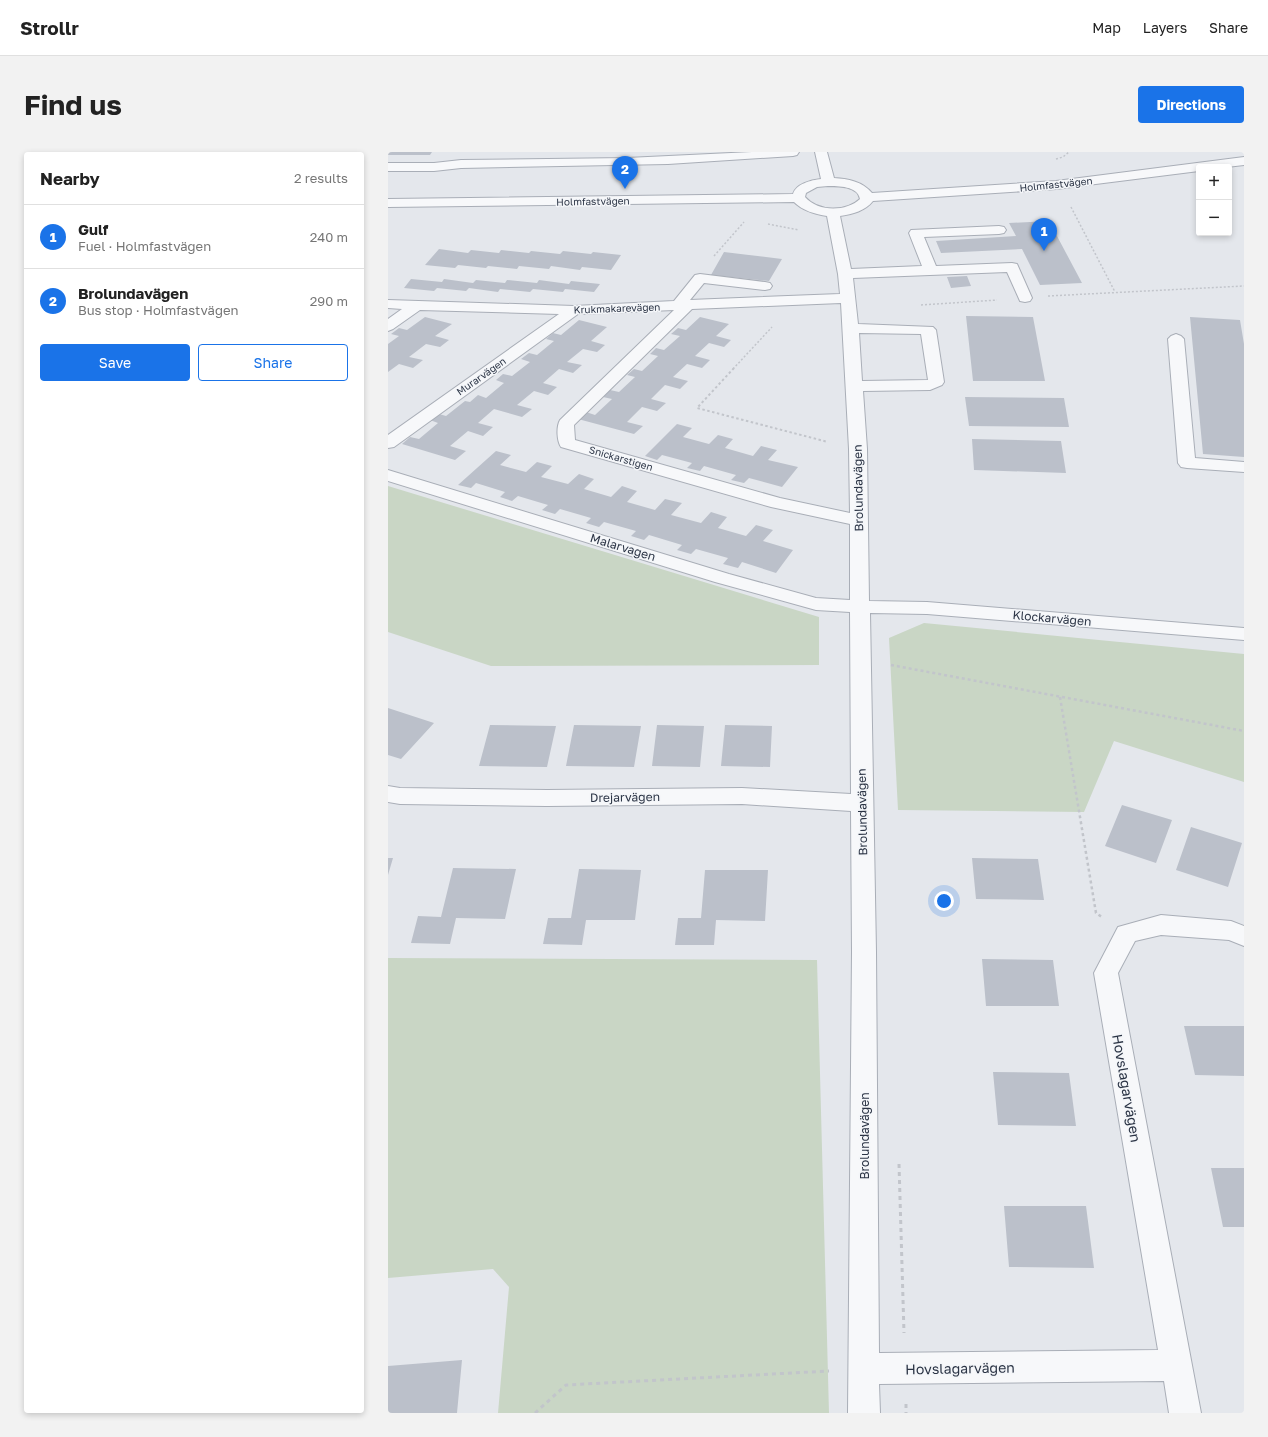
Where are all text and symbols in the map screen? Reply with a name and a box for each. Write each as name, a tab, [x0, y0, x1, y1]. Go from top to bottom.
text: Strollr	[20, 16, 79, 39]
text: Map	[1092, 19, 1121, 36]
text: Layers	[1143, 19, 1187, 36]
text: Share	[1209, 19, 1248, 36]
button: Directions	[1138, 86, 1244, 123]
text: Find us	[24, 88, 122, 121]
pin: 2	[612, 156, 638, 189]
map controls	[1196, 164, 1232, 236]
button: +	[1196, 164, 1232, 200]
text: Nearby	[40, 168, 100, 189]
text: 2 results	[294, 170, 348, 186]
street label: Holmfastvägen	[1019, 174, 1093, 194]
street label: Holmfastvägen	[556, 194, 630, 208]
button: −	[1196, 200, 1232, 236]
pin: 1	[1031, 218, 1057, 251]
text: Gulf	[78, 220, 108, 238]
text: 1	[50, 229, 56, 245]
text: 240 m	[310, 229, 348, 245]
text: Fuel · Holmfastvägen	[78, 238, 211, 254]
text: Brolundavägen	[78, 284, 188, 302]
text: 2	[49, 293, 57, 309]
text: 290 m	[310, 293, 348, 309]
street label: Krukmakarevägen	[573, 300, 661, 316]
text: Bus stop · Holmfastvägen	[78, 302, 238, 318]
button: Save	[40, 344, 190, 381]
button: Share	[198, 344, 348, 381]
street label: Murarvägen	[454, 355, 508, 397]
street label: Snickarstigen	[588, 443, 654, 473]
street label: Brolundavägen	[850, 444, 866, 532]
street label: Malarvagen	[588, 530, 658, 564]
street label: Klockarvägen	[1012, 607, 1092, 629]
street label: Brolundavägen	[854, 768, 870, 856]
street label: Drejarvägen	[590, 789, 660, 805]
your location	[934, 891, 954, 911]
street label: Hovslagarvägen	[1109, 1033, 1145, 1143]
street label: Brolundavägen	[857, 1092, 872, 1180]
street label: Hovslagarvägen	[905, 1359, 1015, 1377]

